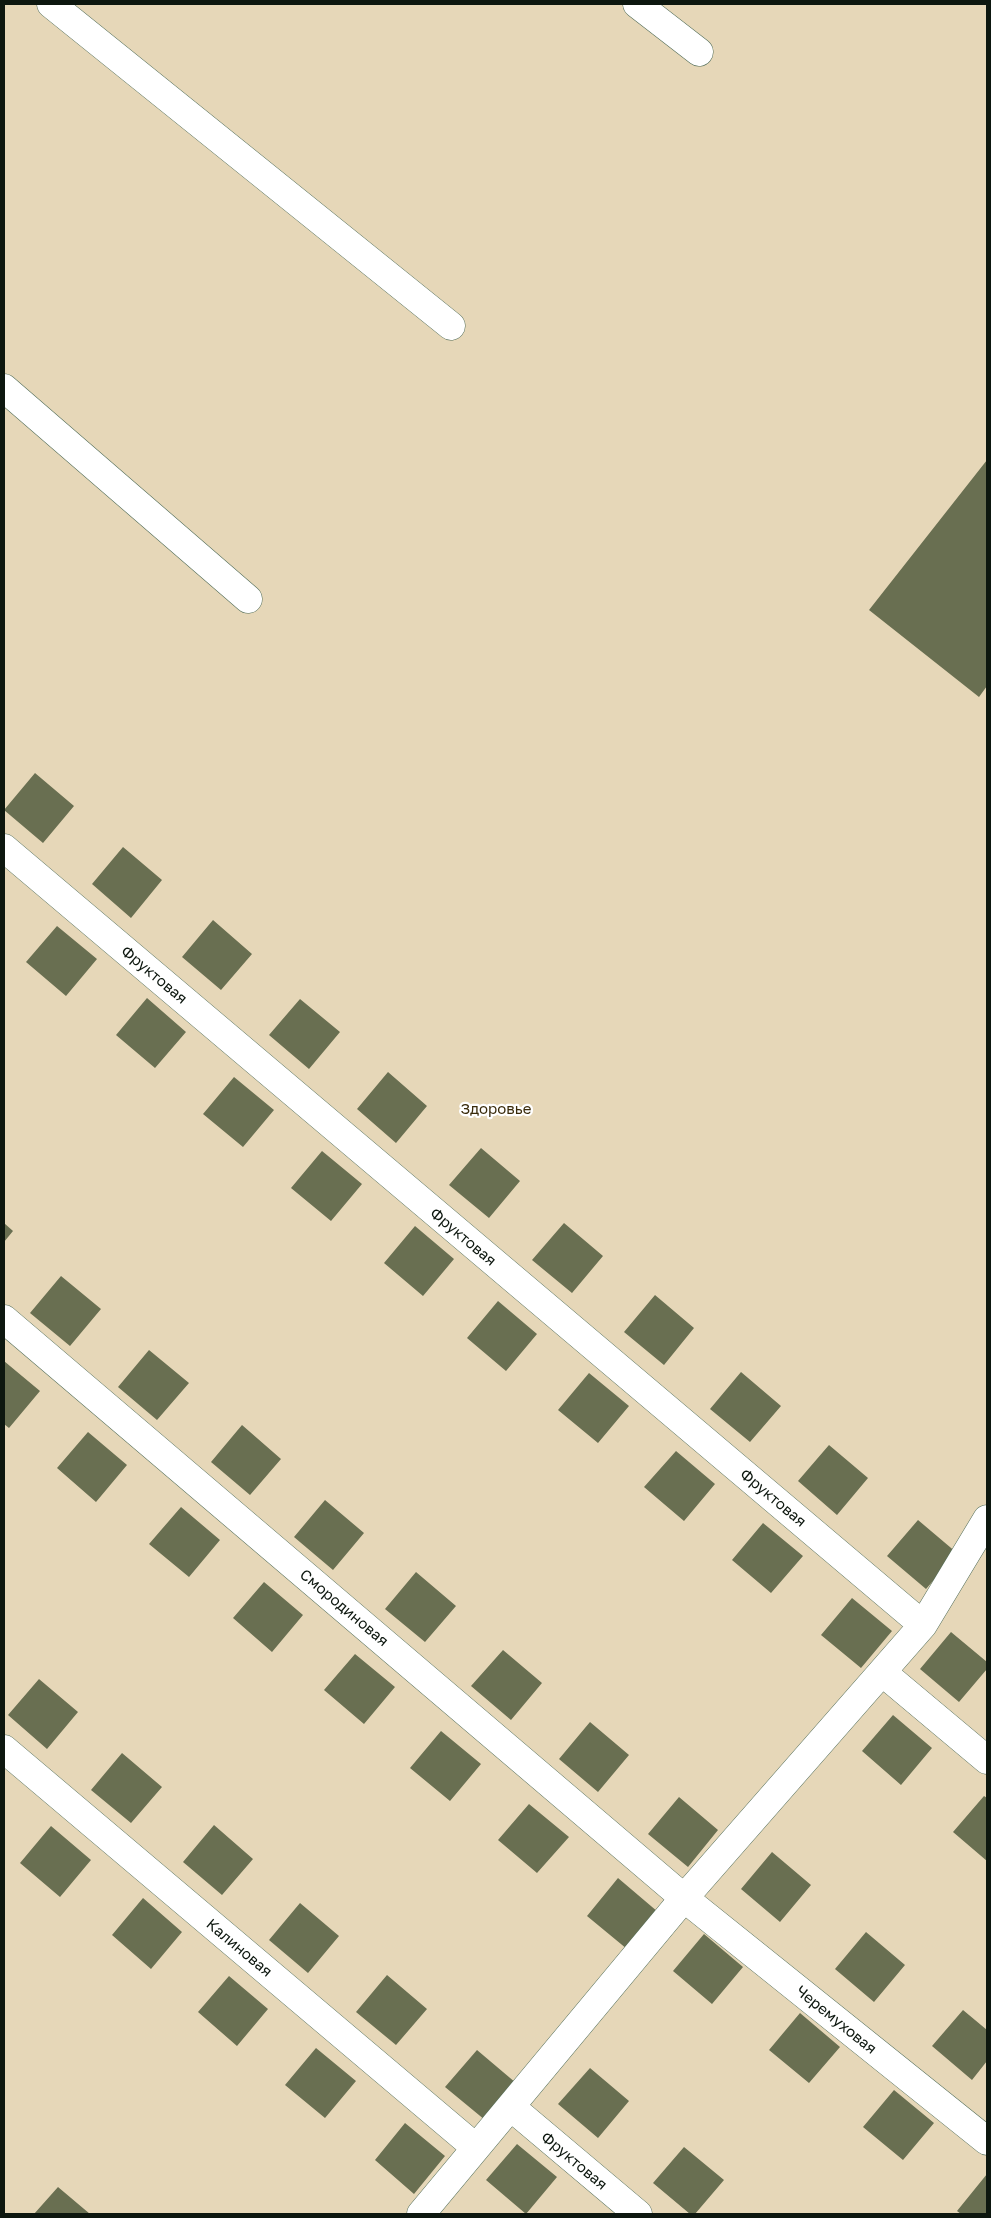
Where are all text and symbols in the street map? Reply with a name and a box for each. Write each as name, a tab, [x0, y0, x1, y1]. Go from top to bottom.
street label: Фруктовая	[117, 942, 191, 1008]
park label: Здоровье	[461, 1100, 531, 1118]
street label: Фруктовая	[426, 1204, 500, 1270]
street label: Фруктовая	[736, 1465, 810, 1531]
street label: Смородиновая	[296, 1566, 392, 1650]
street label: Калиновая	[202, 1915, 276, 1981]
street label: Черемуховая	[792, 1982, 880, 2058]
street label: Фруктовая	[537, 2128, 611, 2194]

